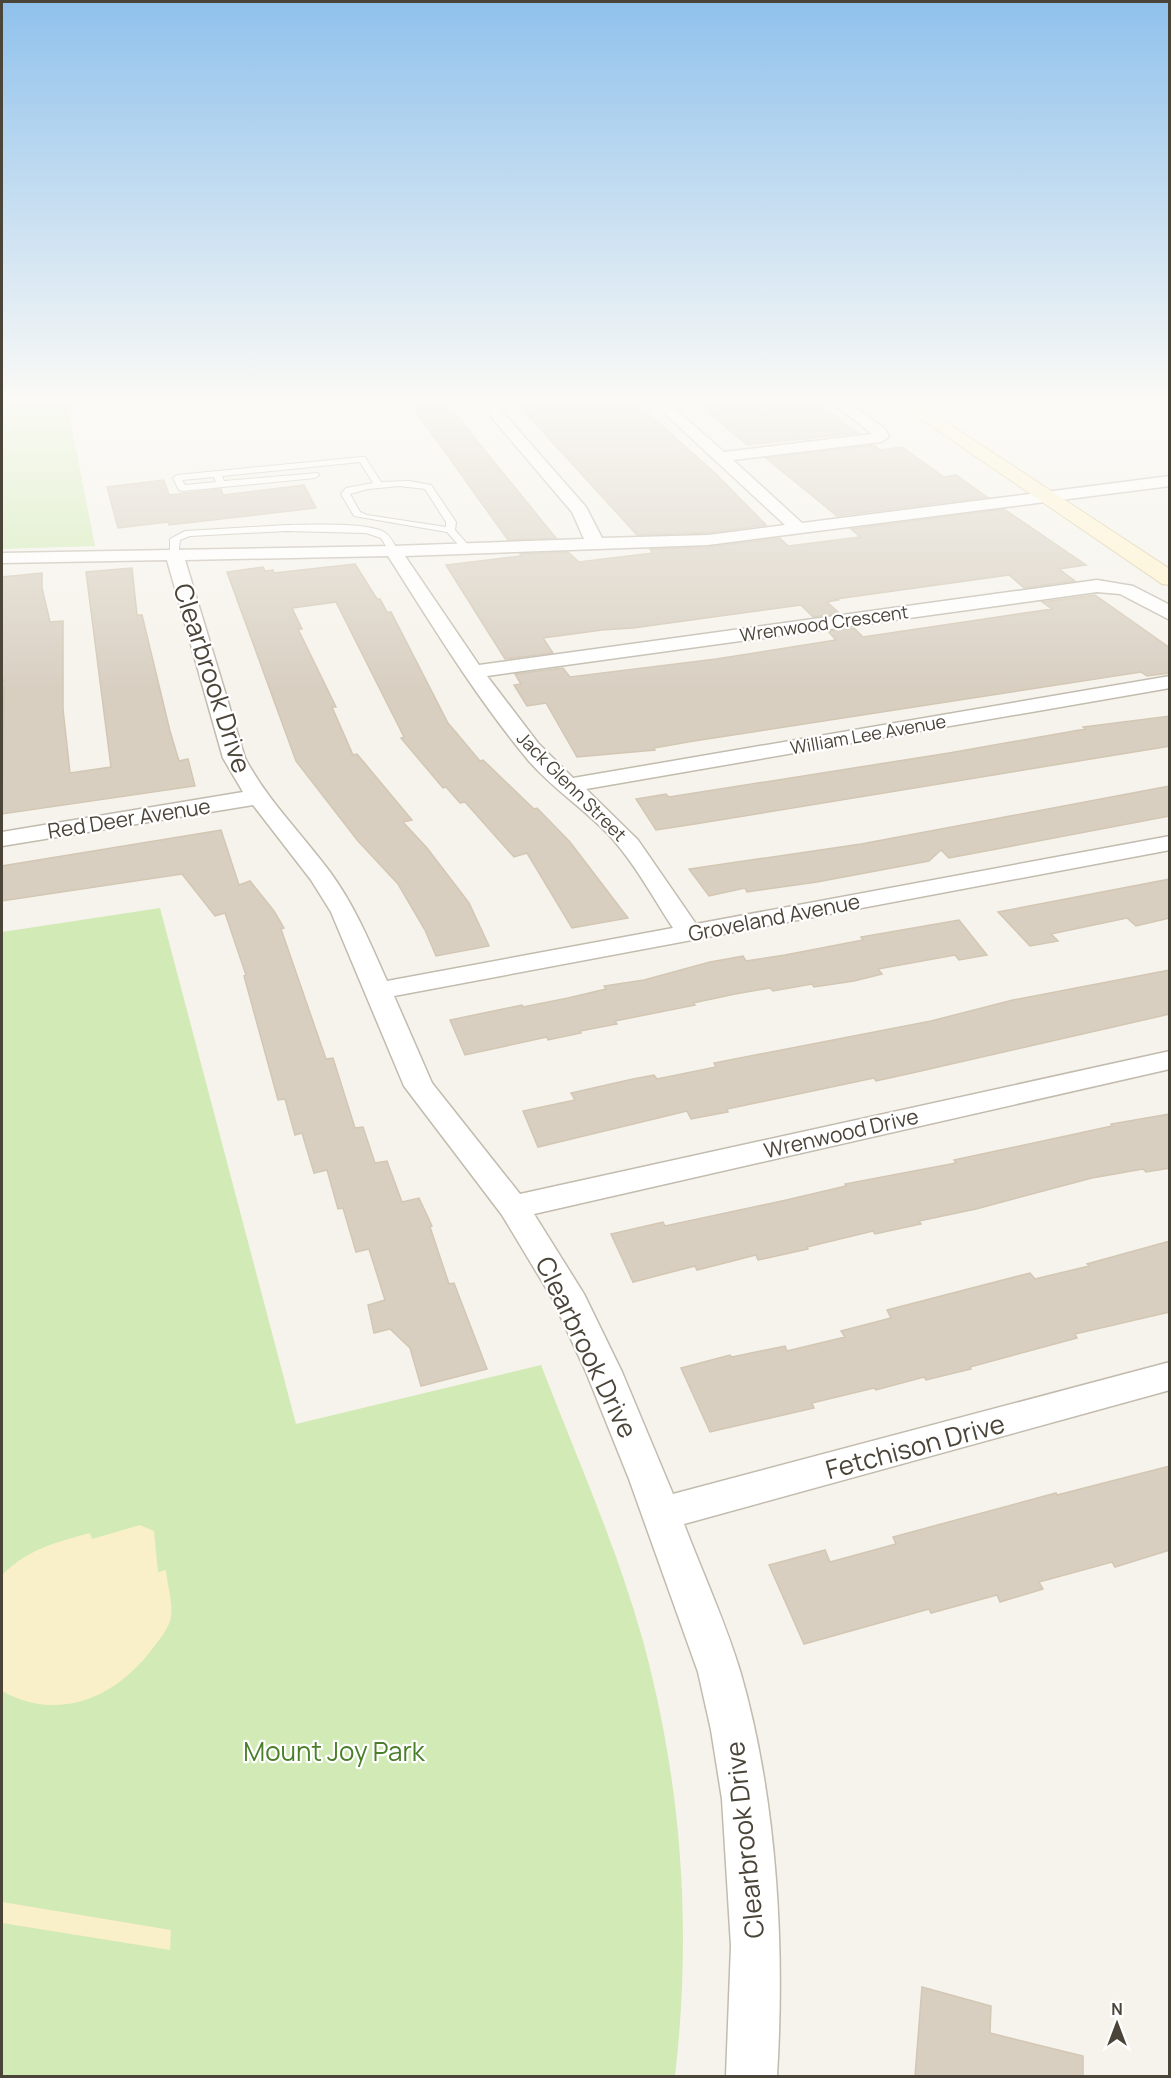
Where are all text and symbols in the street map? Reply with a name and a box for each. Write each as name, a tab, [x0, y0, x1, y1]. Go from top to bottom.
street label: Clearbrook Drive	[165, 578, 261, 778]
street label: Wrenwood Crescent	[738, 599, 910, 647]
street label: William Lee Avenue	[788, 708, 948, 760]
street label: Jack Glenn Street	[512, 726, 632, 846]
street label: Red Deer Avenue	[46, 791, 212, 845]
street label: Groveland Avenue	[686, 887, 862, 947]
street label: Wrenwood Drive	[761, 1102, 921, 1164]
street label: Clearbrook Drive	[528, 1250, 646, 1444]
street label: Fetchison Drive	[821, 1405, 1009, 1487]
park label: Mount Joy Park	[243, 1733, 426, 1769]
street label: Clearbrook Drive	[716, 1740, 772, 1940]
north arrow	[1087, 1994, 1147, 2054]
text: N	[1111, 1998, 1123, 2020]

